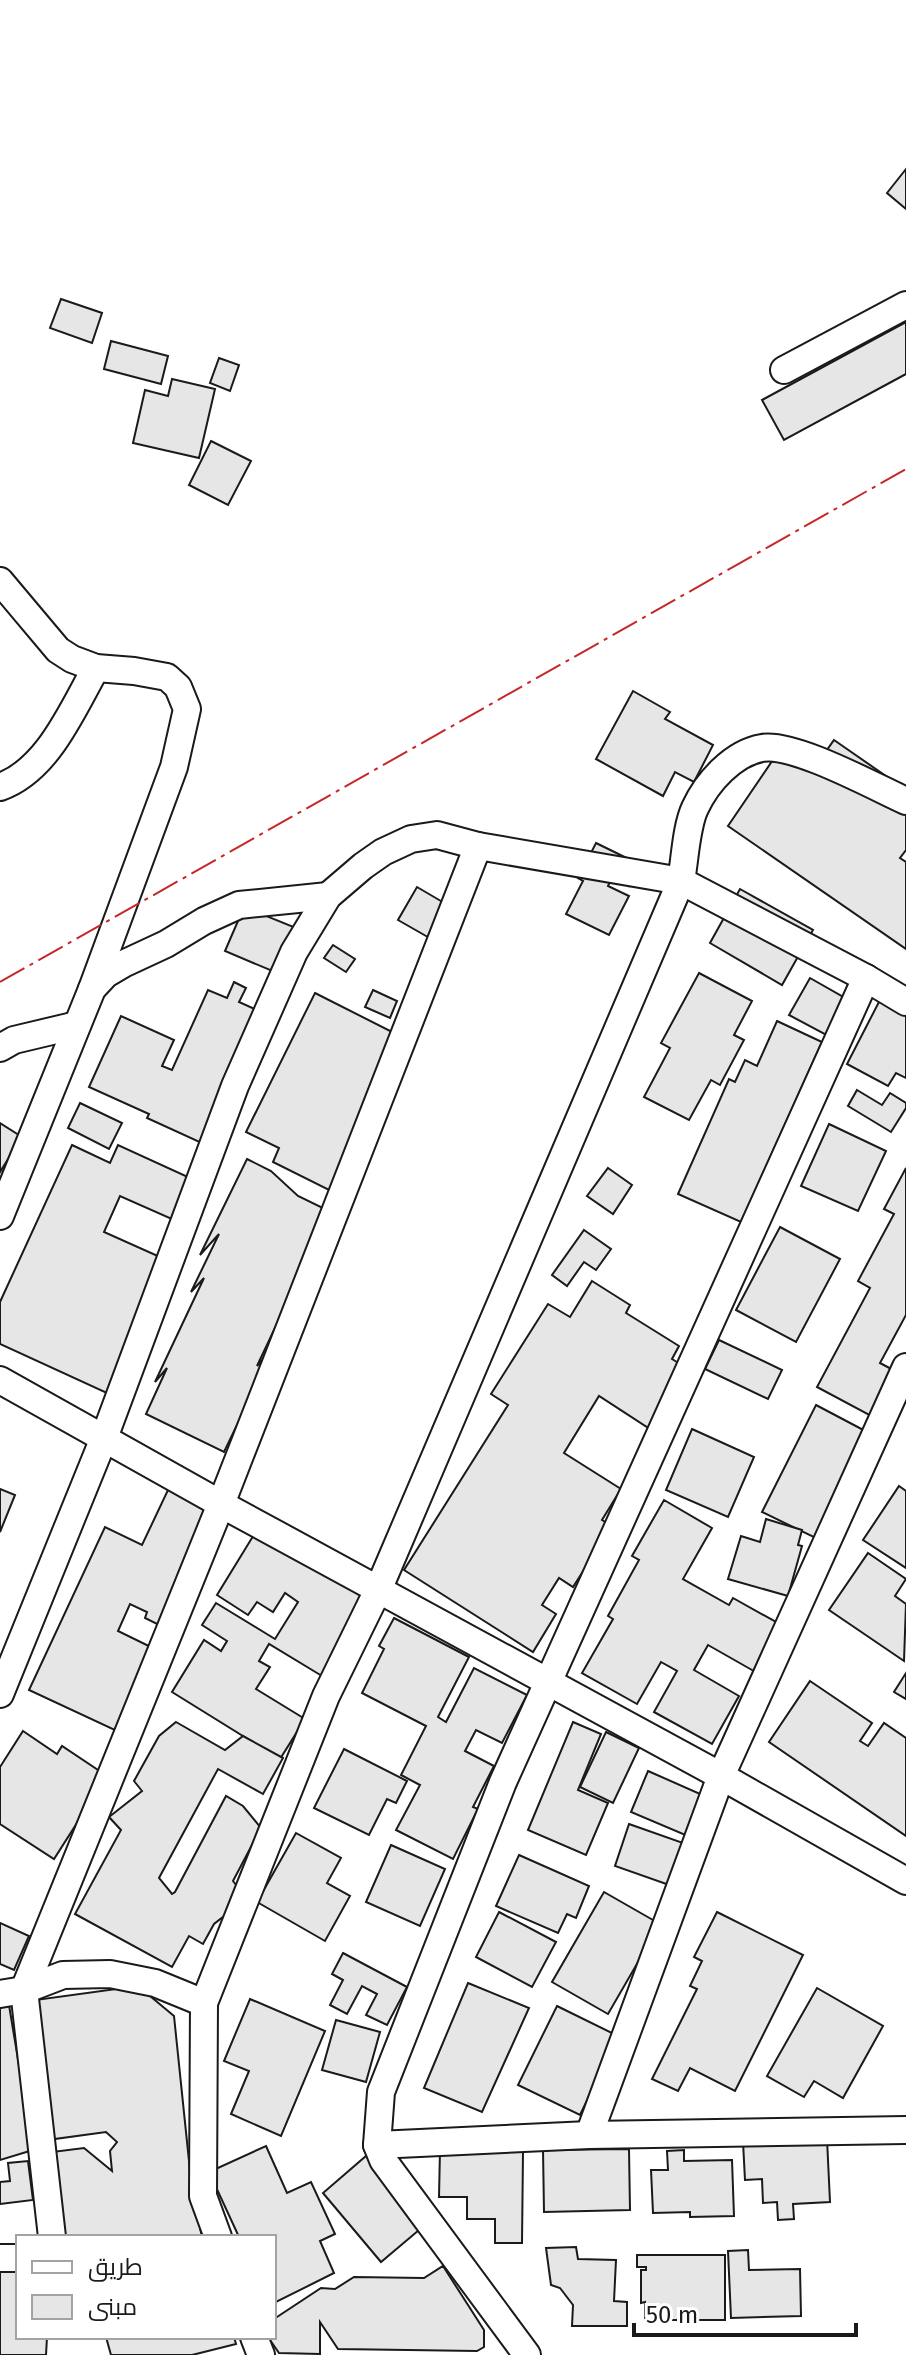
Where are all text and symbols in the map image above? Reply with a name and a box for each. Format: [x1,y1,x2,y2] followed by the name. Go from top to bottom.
[16,2235,276,2339] legend
[88,2253,143,2282] text: طريق
[634,2287,856,2337] scale bar
[88,2293,137,2321] text: مبنى
[646,2301,698,2329] text: 50 m

